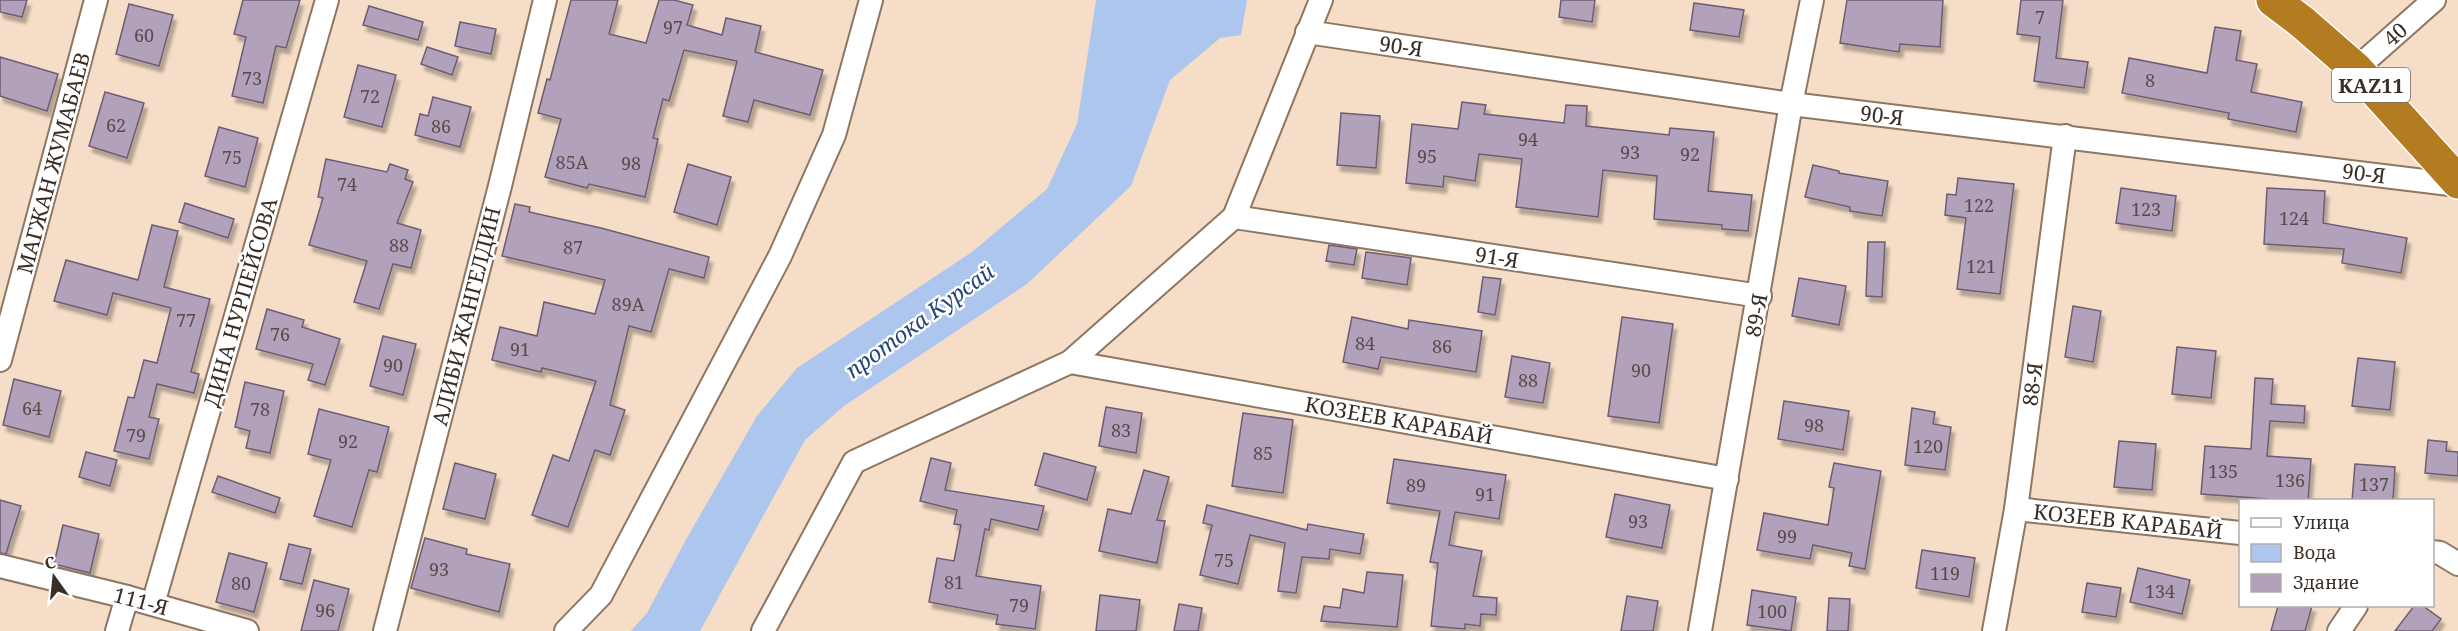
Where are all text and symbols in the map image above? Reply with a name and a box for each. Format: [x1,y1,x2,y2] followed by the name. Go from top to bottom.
[2035,5,2045,29] house number: 7
[663,15,683,39] house number: 97
[2377,16,2413,52] street label: 40
[134,23,154,47] house number: 60
[1377,29,1425,63] street label: 90-Я
[10,49,96,277] street label: МАГЖАН ЖУМАБАЕВ
[242,66,262,90] house number: 73
[2145,68,2155,92] house number: 8
[2332,68,2410,102] road number: KAZ11
[360,84,380,108] house number: 72
[1859,98,1905,132] street label: 90-Я
[106,113,126,137] house number: 62
[431,114,451,138] house number: 86
[1518,127,1538,151] house number: 94
[1620,140,1640,164] house number: 93
[1680,142,1700,166] house number: 92
[1417,144,1437,168] house number: 95
[222,145,242,169] house number: 75
[556,150,589,174] house number: 85А
[621,151,641,175] house number: 98
[2341,156,2387,190] street label: 90-Я
[337,172,357,196] house number: 74
[1964,193,1994,217] house number: 122
[197,194,283,410] street label: ДИНА НУРПЕЙСОВА
[2131,197,2161,221] house number: 123
[425,204,507,428] street label: АЛИБИ ЖАНГЕЛДИН
[2279,206,2309,230] house number: 124
[389,233,409,257] house number: 88
[563,235,583,259] house number: 87
[1473,240,1521,274] street label: 91-Я
[1966,254,1996,278] house number: 121
[839,256,999,384] water label: протока Курсай
[1738,291,1774,339] street label: 89-Я
[612,292,645,316] house number: 89А
[176,308,196,332] house number: 77
[270,322,290,346] house number: 76
[1355,331,1375,355] house number: 84
[1432,334,1452,358] house number: 86
[510,337,530,361] house number: 91
[383,353,403,377] house number: 90
[1631,358,1651,382] house number: 90
[2015,361,2049,407] street label: 88-Я
[1518,368,1538,392] house number: 88
[1303,390,1495,450] street label: КОЗЕЕВ КАРАБАЙ
[22,396,42,420] house number: 64
[250,397,270,421] house number: 78
[1804,413,1824,437] house number: 98
[1111,418,1131,442] house number: 83
[126,423,146,447] house number: 79
[338,429,358,453] house number: 92
[1913,434,1943,458] house number: 120
[1253,441,1273,465] house number: 85
[2208,459,2238,483] house number: 135
[2275,468,2305,492] house number: 136
[2359,472,2389,496] house number: 137
[1406,473,1426,497] house number: 89
[1475,482,1495,506] house number: 91
[2032,497,2224,545] street label: КОЗЕЕВ КАРАБАЙ
[2239,499,2434,607] legend
[1628,509,1648,533] house number: 93
[2293,510,2350,534] text: Улица
[1777,524,1797,548] house number: 99
[2293,540,2337,564] text: Вода
[24,547,84,607] north arrow
[1214,548,1234,572] house number: 75
[42,551,58,574] text: С
[429,557,449,581] house number: 93
[1930,561,1960,585] house number: 119
[944,570,964,594] house number: 81
[2293,570,2359,594] text: Здание
[231,571,251,595] house number: 80
[2145,579,2175,603] house number: 134
[111,580,171,622] street label: 111-Я
[1009,593,1029,617] house number: 79
[315,598,335,622] house number: 96
[1757,599,1787,623] house number: 100

